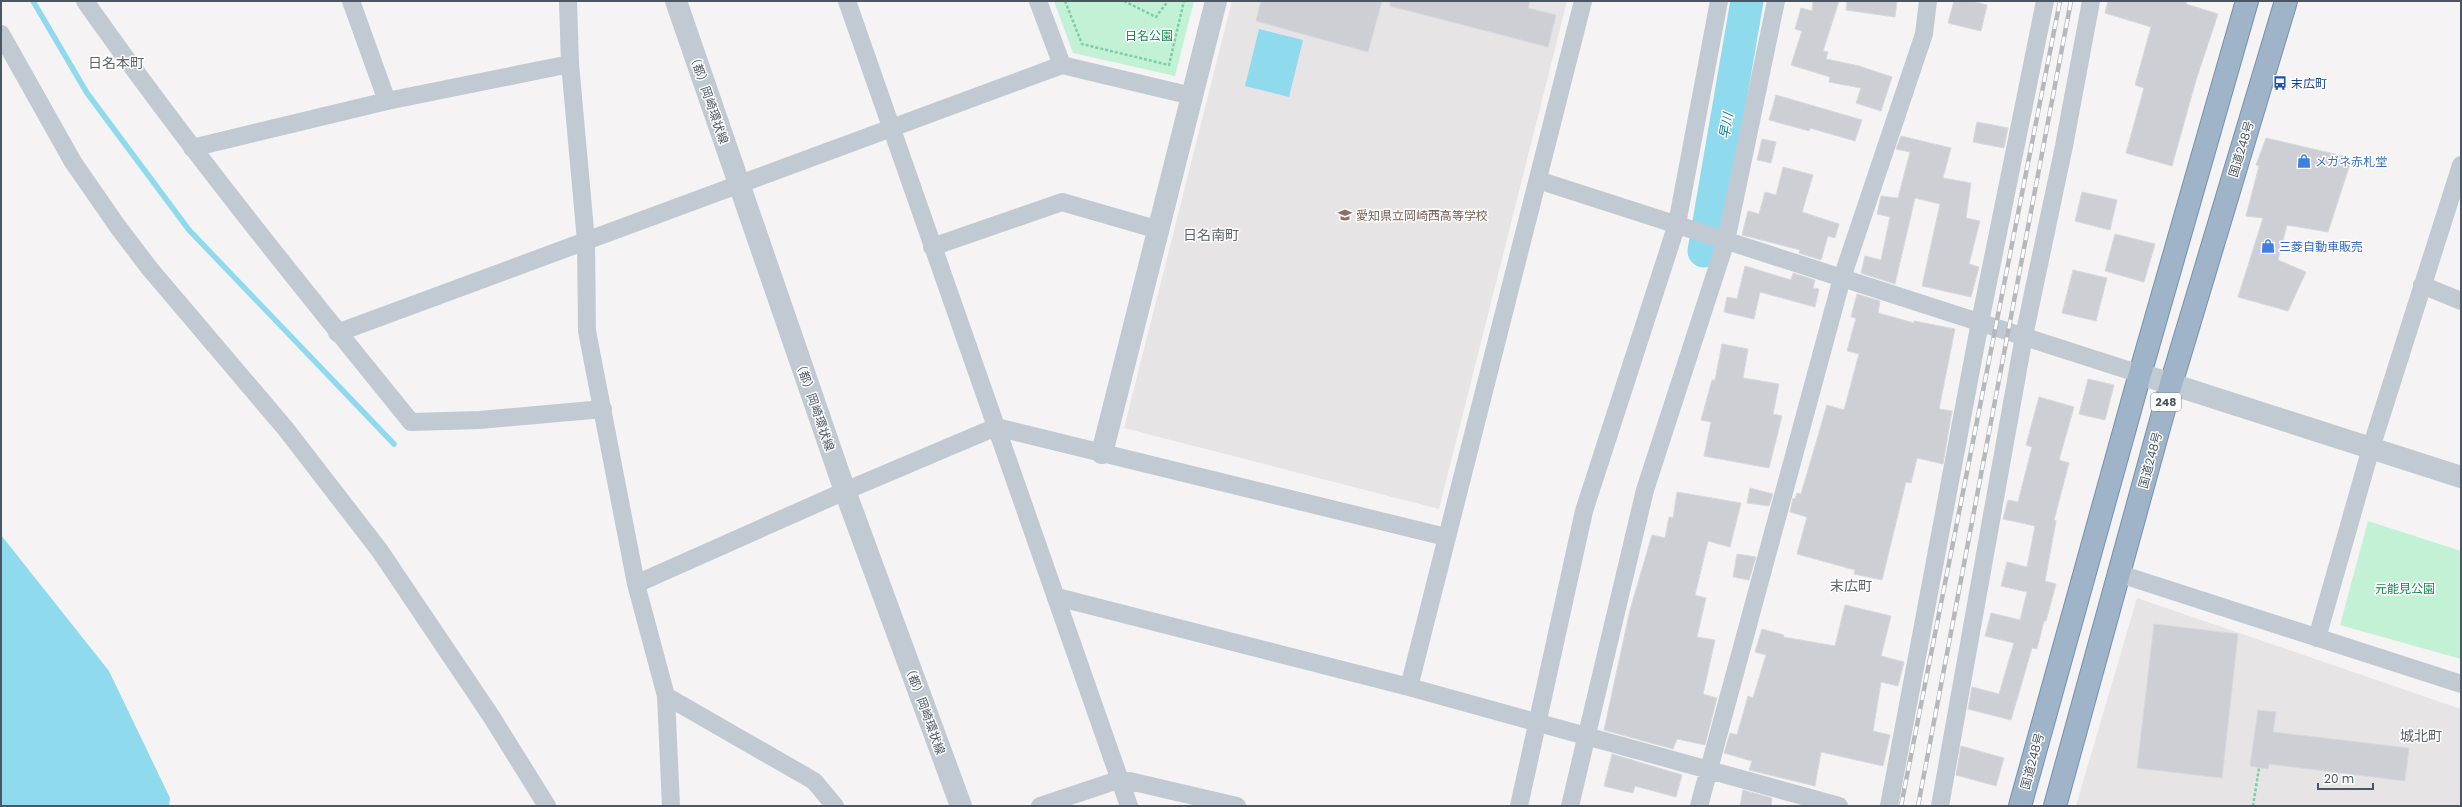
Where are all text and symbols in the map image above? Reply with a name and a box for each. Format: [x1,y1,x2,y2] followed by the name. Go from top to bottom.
[1125,27,1173,44] park label: 日名公園
[685,50,733,146] street label: （都）岡崎環状線
[88,53,144,73] district label: 日名本町
[2272,75,2288,91] bus stop icon: 末広町
[2291,75,2327,92] place label: 末広町
[1714,110,1738,140] water label: 早川
[2224,119,2258,179] street label: 国道248号
[2296,153,2312,169] shop icon: メガネ赤札堂
[2315,153,2387,170] place label: メガネ赤札堂
[1337,207,1353,223] school or university icon: 愛知県立岡崎西高等学校
[1356,207,1488,224] place label: 愛知県立岡崎西高等学校
[1183,225,1239,245] district label: 日名南町
[2260,238,2276,254] shop icon: 三菱自動車販売
[2279,238,2363,255] place label: 三菱自動車販売
[791,357,839,453] street label: （都）岡崎環状線
[2151,393,2181,411] road number: 248
[2134,430,2166,490] street label: 国道248号
[1830,576,1872,596] district label: 末広町
[2375,580,2435,597] park label: 元能見公園
[901,661,949,757] street label: （都）岡崎環状線
[2400,726,2442,746] district label: 城北町
[2016,731,2048,791] street label: 国道248号
[2318,765,2373,791] scale bar
[2324,770,2354,787] text: 20 m

